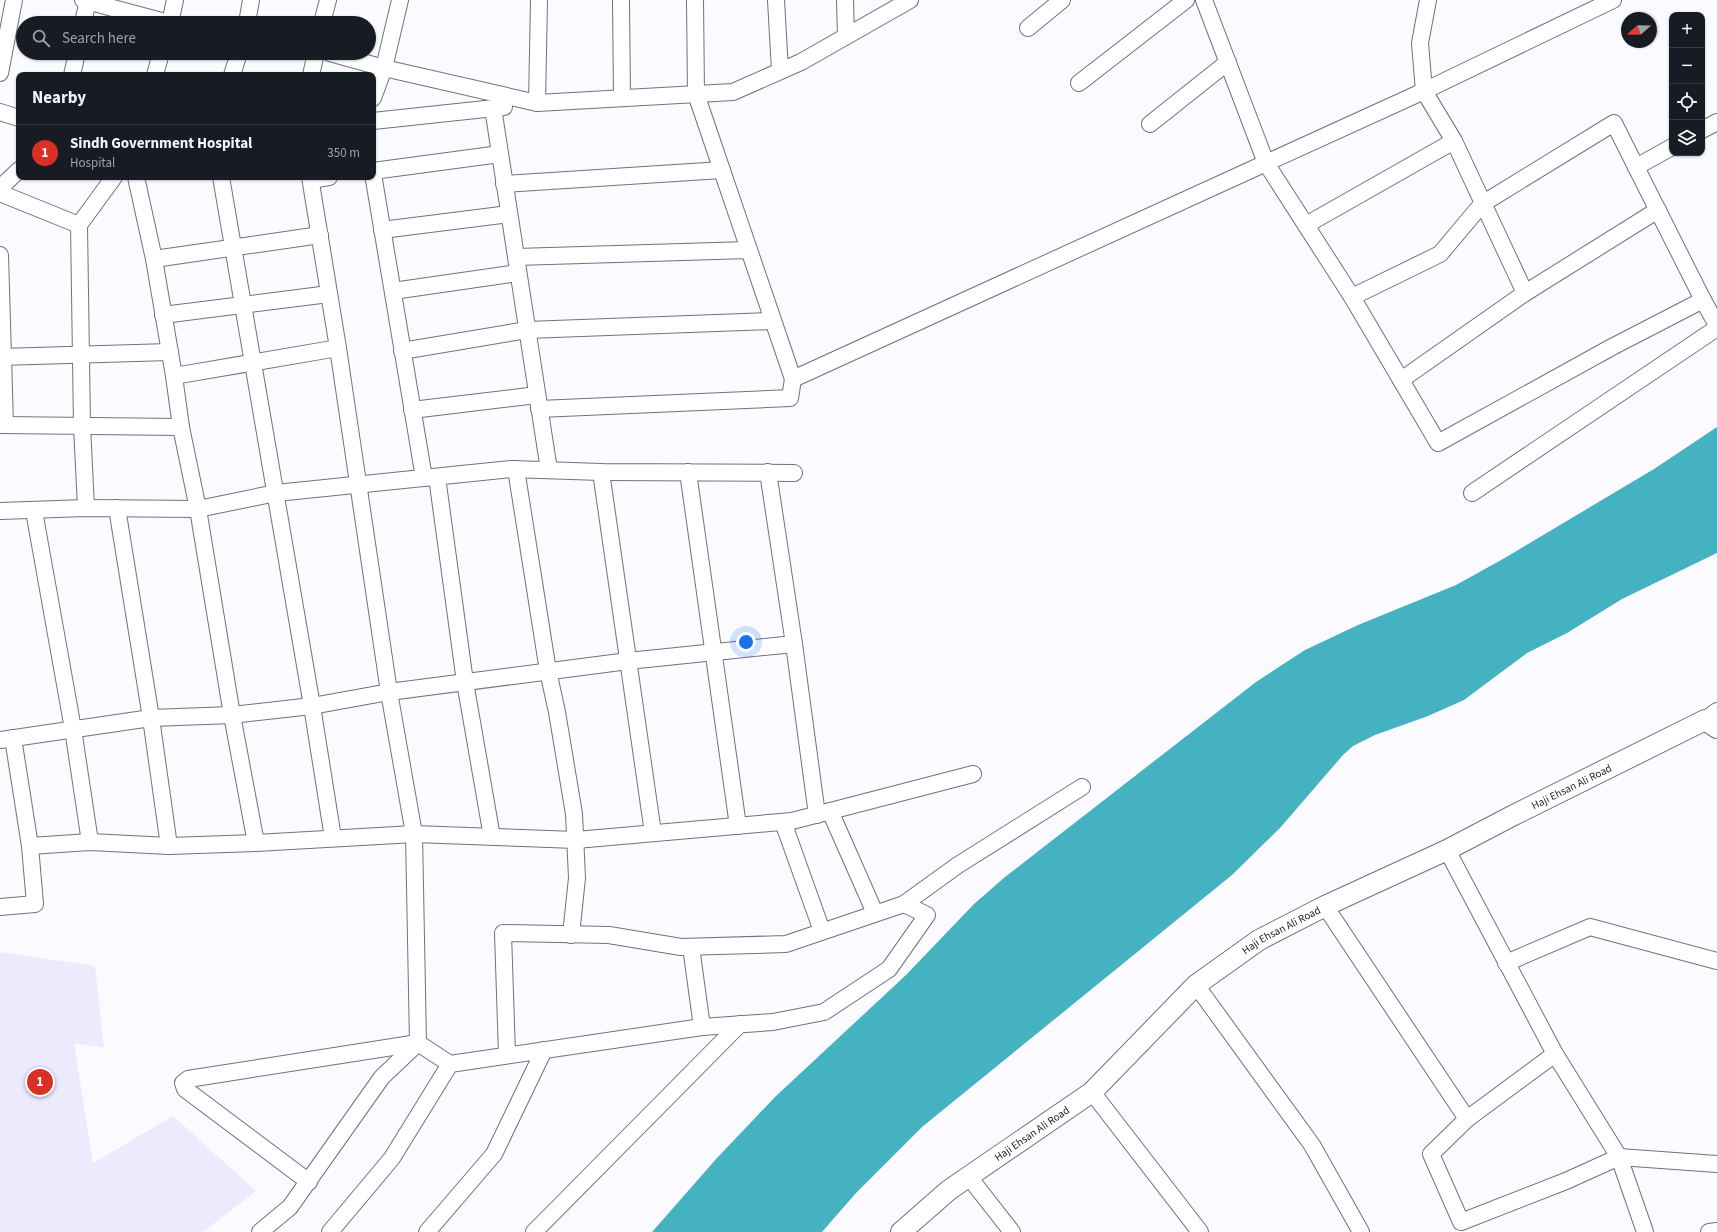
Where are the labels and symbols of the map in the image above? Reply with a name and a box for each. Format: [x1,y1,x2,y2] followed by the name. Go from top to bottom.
[1621,12,1657,48] north arrow
[736,632,756,652] your location
[1529,760,1614,813] street label: Haji Ehsan Ali Road
[1239,902,1323,958] street label: Haji Ehsan Ali Road
[27,1067,53,1097] pin: 1
[991,1102,1072,1164] street label: Haji Ehsan Ali Road

